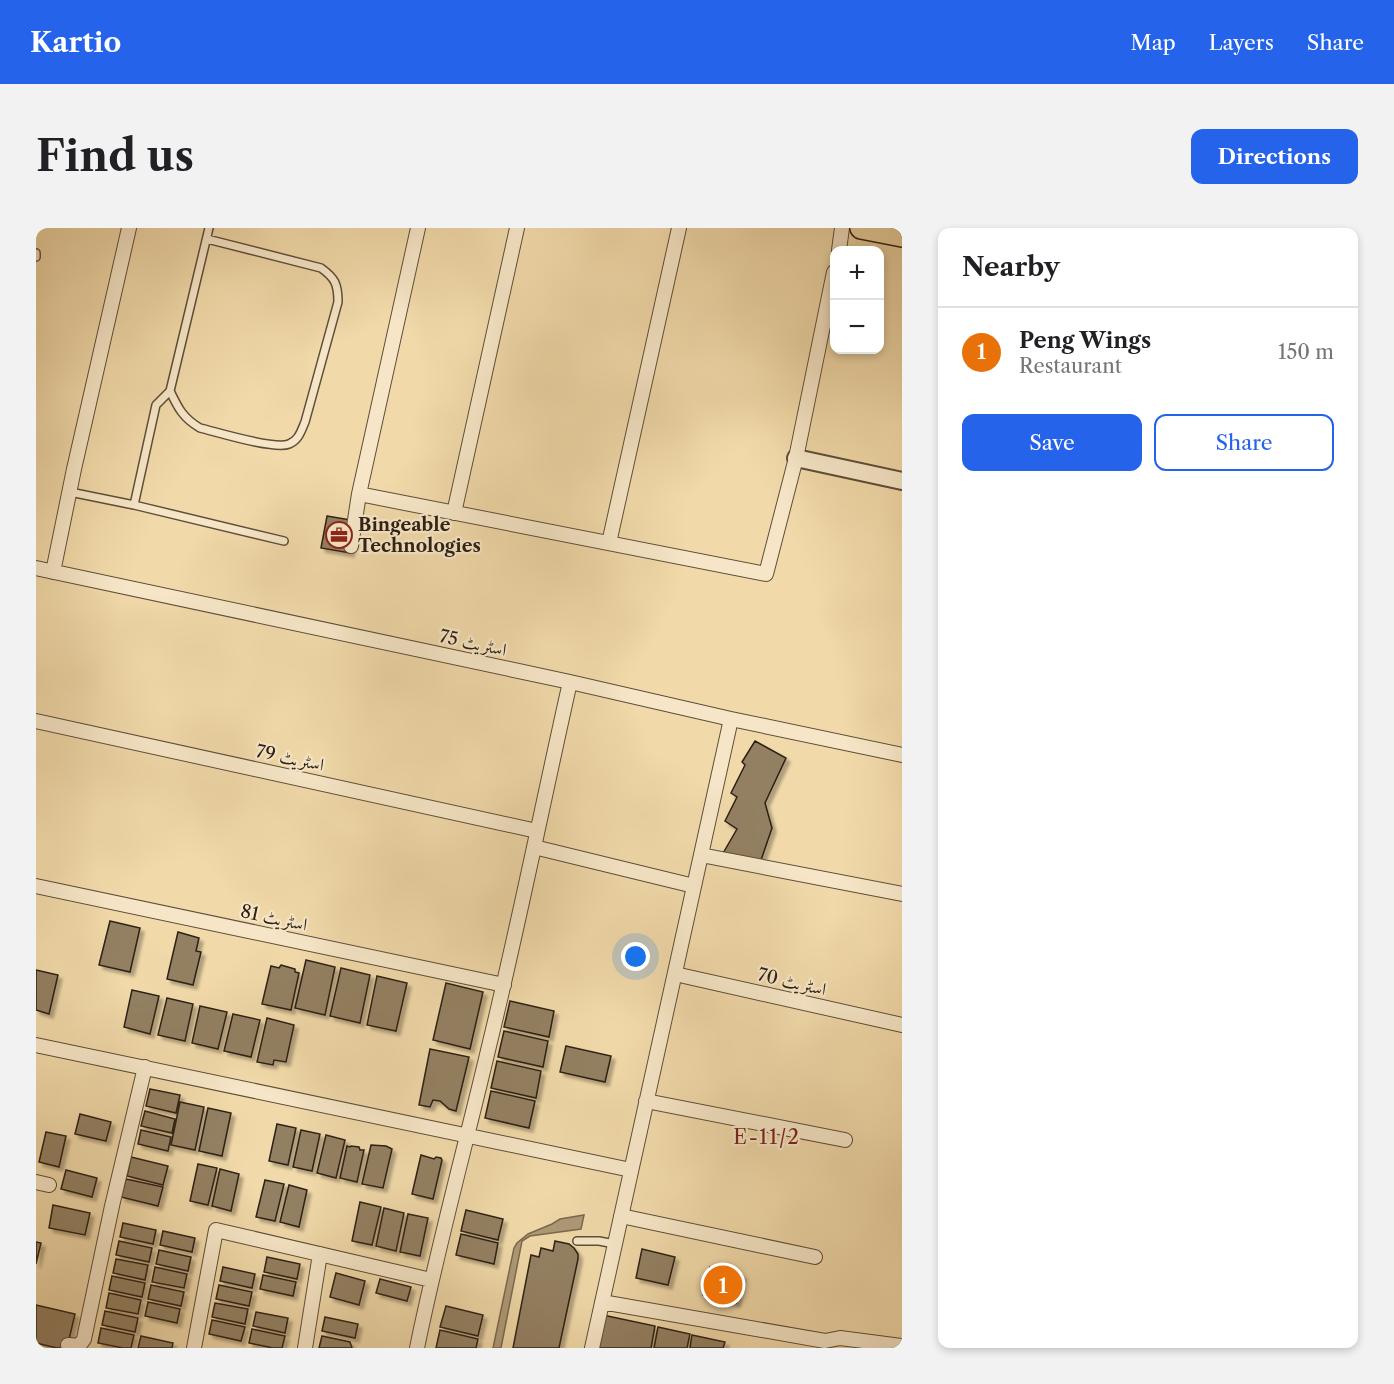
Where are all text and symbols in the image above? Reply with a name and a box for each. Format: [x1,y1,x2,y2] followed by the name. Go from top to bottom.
[30,25,121,59] text: Kartio
[1131,30,1176,55] text: Map
[1209,30,1274,55] text: Layers
[1307,30,1364,55] text: Share
[1191,129,1358,184] button: Directions
[36,130,194,182] text: Find us
[830,246,884,354] map controls
[830,246,884,300] button: +
[962,251,1060,283] text: Nearby
[830,300,884,354] button: −
[1019,327,1151,354] text: Peng Wings
[977,340,986,364] text: 1
[1278,340,1334,364] text: 150 m
[1019,354,1122,378] text: Restaurant
[962,414,1142,471] button: Save
[1154,414,1334,471] button: Share
[358,514,481,557] place label: Bingeable Technologies
[324,520,354,550] office icon: Bingeable Technologies
[437,625,509,662] street label: اسٹریٹ 75
[254,740,326,777] street label: اسٹریٹ 79
[238,900,310,937] street label: اسٹریٹ 81
[621,942,650,971] your location
[755,963,829,1002] street label: اسٹریٹ 70
[733,1125,801,1149] district label: E-11/2
[704,1262,742,1308] pin: 1

